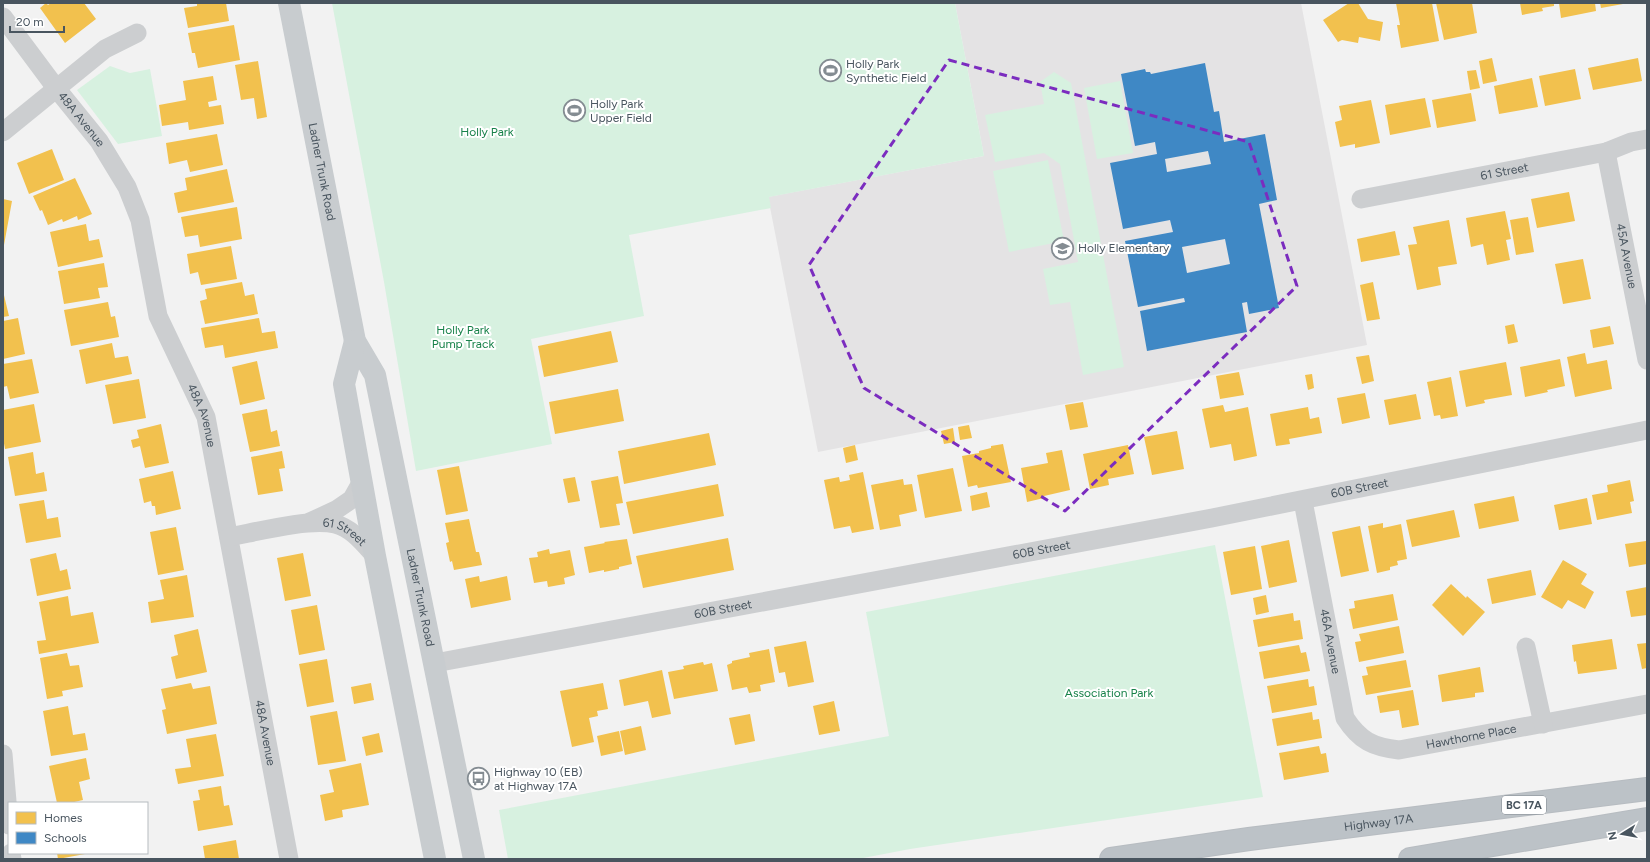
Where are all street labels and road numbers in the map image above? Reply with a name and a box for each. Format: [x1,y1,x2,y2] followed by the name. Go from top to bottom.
[55,89,108,150] street label: 48A Avenue
[306,122,338,222] street label: Ladner Trunk Road
[1479,160,1530,183] street label: 61 Street
[1613,222,1640,290] street label: 45A Avenue
[184,382,219,449] street label: 48A Avenue
[1330,475,1390,501] street label: 60B Street
[322,516,370,549] street label: 61 Street
[1012,537,1072,562] street label: 60B Street
[404,547,437,648] street label: Ladner Trunk Road
[693,597,753,621] street label: 60B Street
[1317,608,1343,676] street label: 46A Avenue
[252,699,278,767] street label: 48A Avenue
[1425,721,1518,752] street label: Hawthorne Place
[1502,796,1546,814] road number: BC 17A
[1343,811,1414,834] street label: Highway 17A

